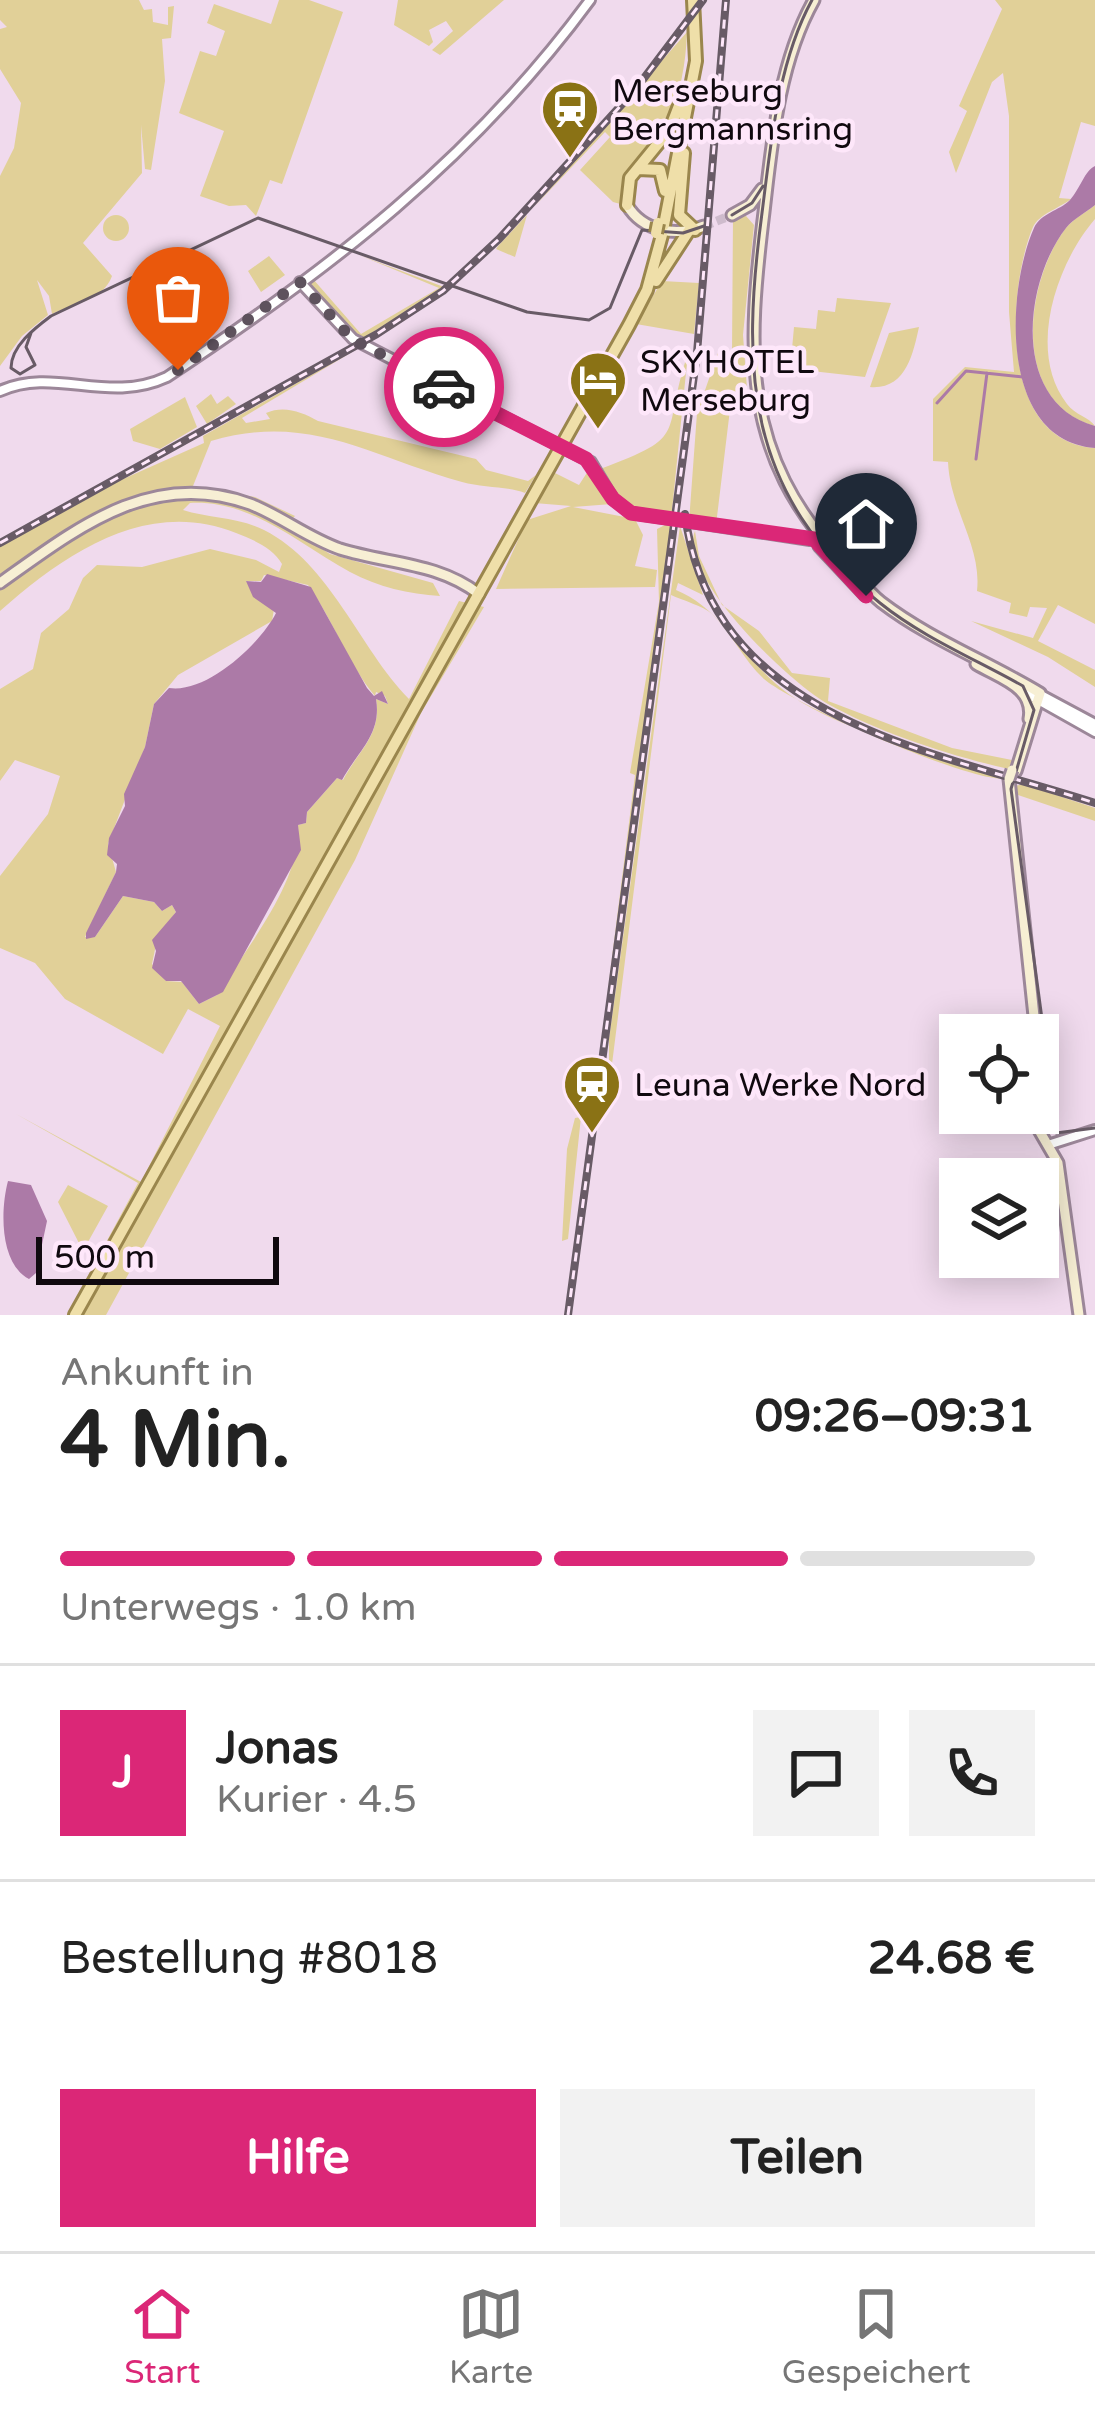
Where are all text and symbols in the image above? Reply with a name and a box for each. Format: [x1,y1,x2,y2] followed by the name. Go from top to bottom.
[612,72,853,149] place label: Merseburg Bergmannsring
[539,78,601,160] station icon: Merseburg Bergmannsring
[127,247,229,370] pin
[145,265,211,331] icon: bag
[384,327,504,447] courier
[640,343,814,420] place label: SKYHOTEL Merseburg
[567,349,629,431] hotel icon: SKYHOTEL Merseburg
[411,354,477,420] icon: car
[815,473,917,596] pin
[833,491,899,557] icon: home
[939,1014,1059,1278] map controls
[939,1014,1059,1134] button: locate
[561,1053,623,1135] station icon: Leuna Werke Nord
[634,1066,926,1105] place label: Leuna Werke Nord
[939,1158,1059,1278] button: layers
[36,1231,279,1284] scale bar
[54,1238,155,1277] text: 500 m
[60,1349,254,1396] text: Ankunft in
[755,1390,1035,1444] text: 09:26–09:31
[60,1394,291,1488] text: 4 Min.
[60,1584,417,1631] text: Unterwegs · 1.0 km
[753,1710,879,1836] button: chat
[909,1710,1035,1836] button: phone
[216,1722,339,1776] text: Jonas
[113,1746,133,1800] text: J
[216,1776,417,1823] text: Kurier · 4.5
[60,1932,438,1986] text: Bestellung #8018
[868,1932,1035,1986] text: 24.68 €
[60,2089,536,2227] button: Hilfe
[560,2089,1035,2227] button: Teilen
[124,2281,200,2392] tab: Start
[449,2281,533,2392] tab: Karte
[782,2281,971,2392] tab: Gespeichert

